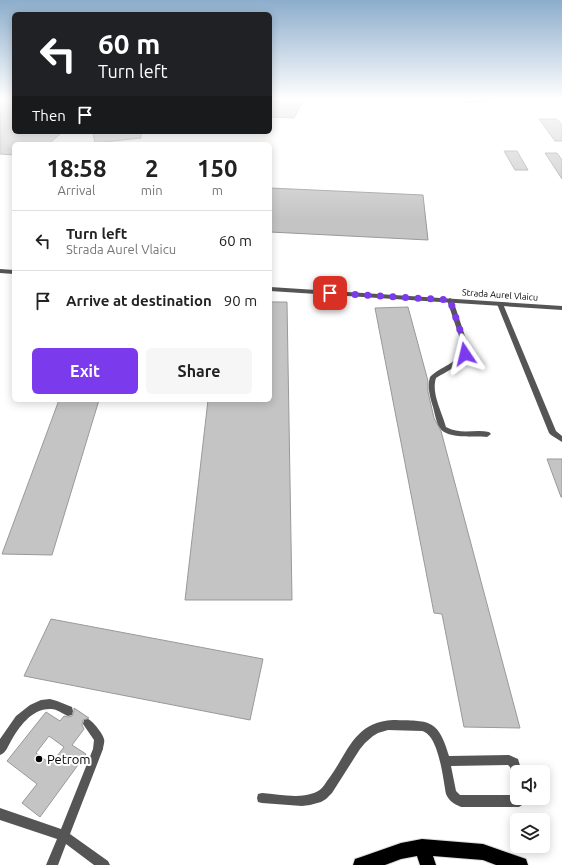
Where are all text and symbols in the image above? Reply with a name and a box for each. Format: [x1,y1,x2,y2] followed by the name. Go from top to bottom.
[32,28,84,80] icon: left
[98,28,160,59] text: 60 m
[98,61,168,81] text: Turn left
[74,104,96,126] icon: arrive
[32,107,66,124] text: Then
[46,155,106,182] text: 18:58
[145,155,158,182] text: 2
[197,155,238,182] text: 150
[57,183,95,197] text: Arrival
[141,183,163,197] text: min
[212,183,223,197] text: m
[66,225,127,242] text: Turn left
[32,230,54,252] icon: left
[219,232,252,249] text: 60 m
[66,242,176,256] text: Strada Aurel Vlaicu
[313,276,347,310] pin
[319,282,341,304] icon: arrive
[462,287,538,303] street label: Strada Aurel Vlaicu
[32,290,54,312] icon: arrive
[66,292,212,309] text: Arrive at destination
[224,292,257,309] text: 90 m
[444,333,486,375] position arrow
[32,348,138,394] button: Exit
[146,348,252,394] button: Share
[47,752,91,766] place label: Petrom
[34,754,44,764] marker: Petrom
[510,765,550,853] map controls
[510,765,550,805] button: sound
[510,813,550,853] button: layers

